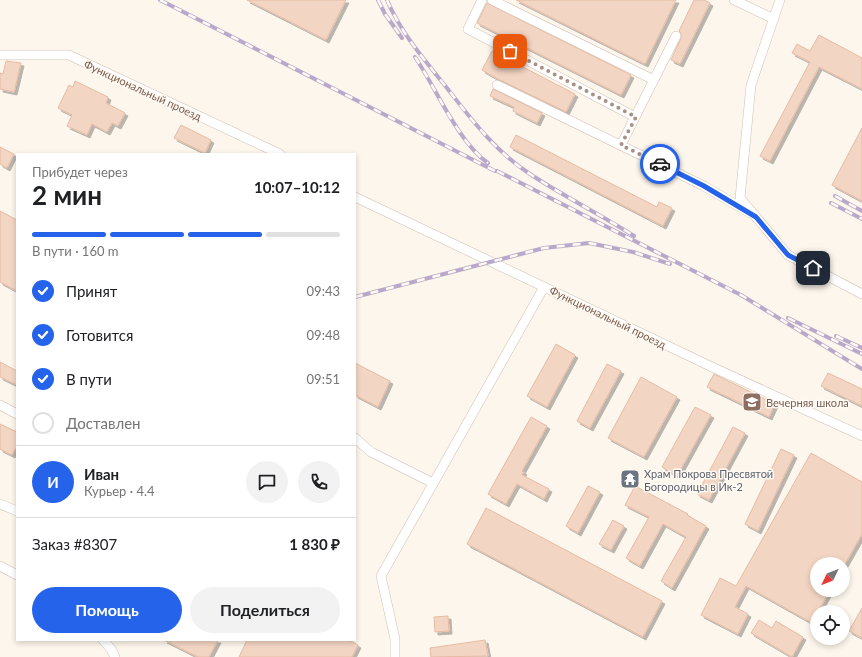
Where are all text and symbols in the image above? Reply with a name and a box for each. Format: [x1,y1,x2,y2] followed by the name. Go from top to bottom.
[493,34,527,68] pin
[499,40,521,62] icon: bag
[82,57,204,123] street label: Функциональный проезд
[640,144,680,184] courier
[649,153,671,175] icon: car
[32,164,128,180] text: Прибудет через
[254,178,340,196] text: 10:07–10:12
[32,179,102,211] text: 2 мин
[32,243,118,259] text: В пути · 160 m
[796,251,830,285] pin
[802,257,824,279] icon: home
[32,280,54,302] icon: check
[66,282,117,300] text: Принят
[307,283,340,299] text: 09:43
[548,283,669,351] street label: Функциональный проезд
[32,324,54,346] icon: check
[66,326,133,344] text: Готовится
[307,327,340,343] text: 09:48
[32,368,54,390] icon: check
[66,370,112,388] text: В пути
[307,371,340,387] text: 09:51
[741,391,763,413] school or university icon: Вечерняя школа
[766,396,849,409] place label: Вечерняя школа
[66,414,141,432] text: Доставлен
[246,461,288,503] button: chat
[298,461,340,503] button: phone
[84,465,119,483] text: Иван
[644,467,773,493] place label: Храм Покрова Пресвятой Богородицы в Ик-2
[619,468,641,490] temple icon: Храм Покрова Пресвятой Богородицы в Ик-2
[47,473,59,491] text: И
[84,483,155,499] text: Курьер · 4.4
[32,535,117,553] text: Заказ #8307
[289,535,340,553] text: 1 830 ₽
[810,557,850,597] north arrow
[810,557,850,645] map controls
[32,587,182,633] button: Помощь
[190,587,340,633] button: Поделиться
[810,605,850,645] button: locate

